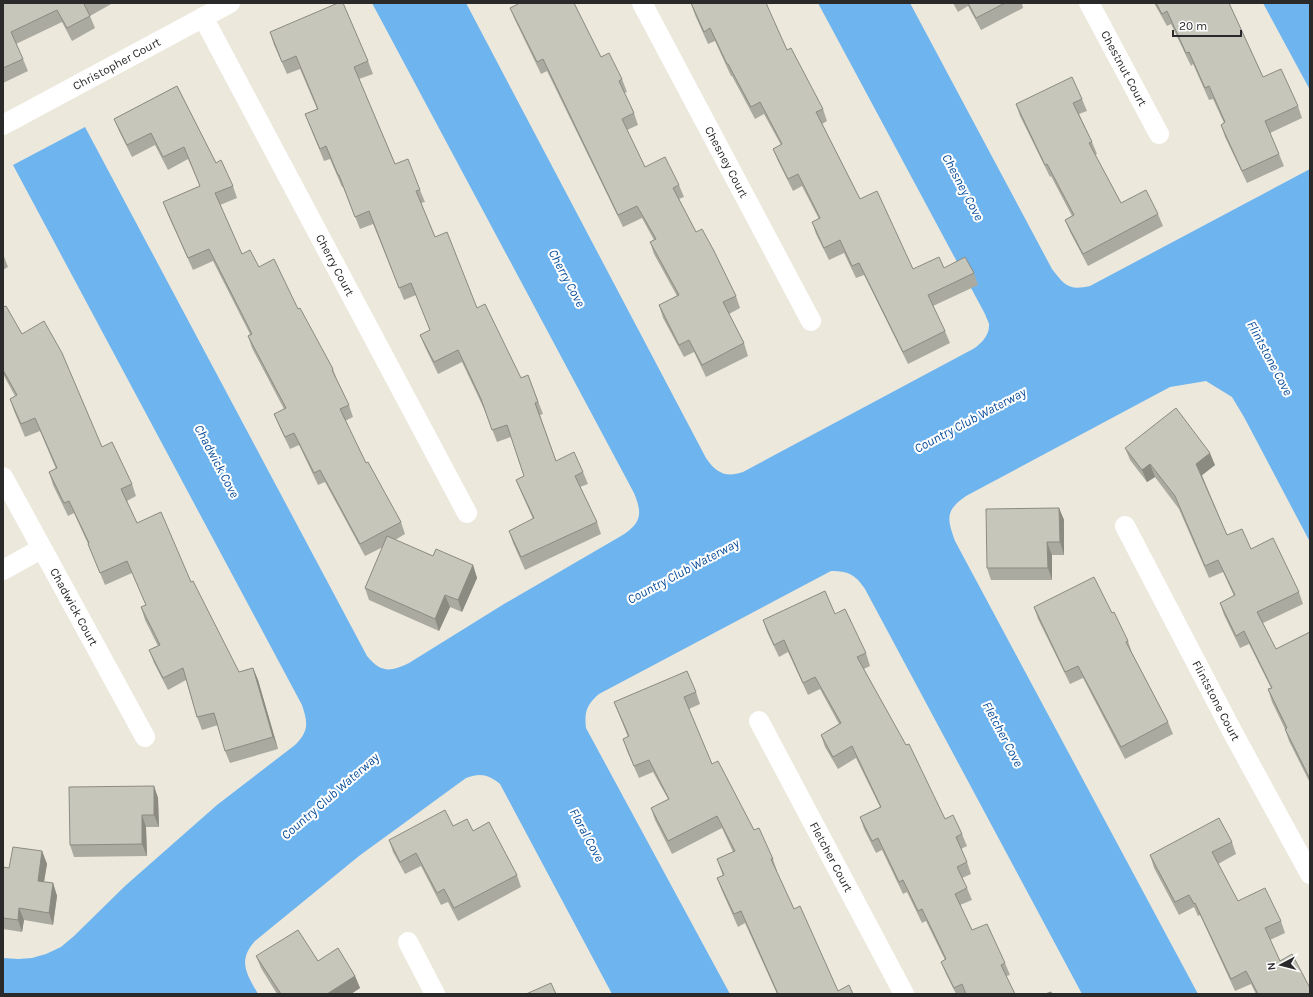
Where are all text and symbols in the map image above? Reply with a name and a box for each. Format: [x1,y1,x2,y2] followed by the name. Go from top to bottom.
[1173,12,1241,38] scale bar
[1179,19,1207,33] text: 20 m
[1098,28,1150,109] street label: Chestnut Court
[70,34,163,93] street label: Christopher Court
[702,124,751,201] street label: Chesney Court
[939,151,987,223] water label: Chesney Cove
[313,232,357,299] street label: Cherry Court
[546,247,588,309] water label: Cherry Cove
[1244,318,1296,398] water label: Flintstone Cove
[912,384,1029,456] water label: Country Club Waterway
[191,422,243,500] water label: Chadwick Cove
[625,535,742,607] water label: Country Club Waterway
[47,566,101,649] street label: Chadwick Court
[1189,658,1243,744] street label: Flintstone Court
[980,699,1026,769] water label: Fletcher Cove
[278,749,382,842] water label: Country Club Waterway
[567,806,607,864] water label: Floral Cove
[807,820,856,895] street label: Fletcher Court
[1261,945,1301,985] north arrow
[1265,961,1279,971] text: N

